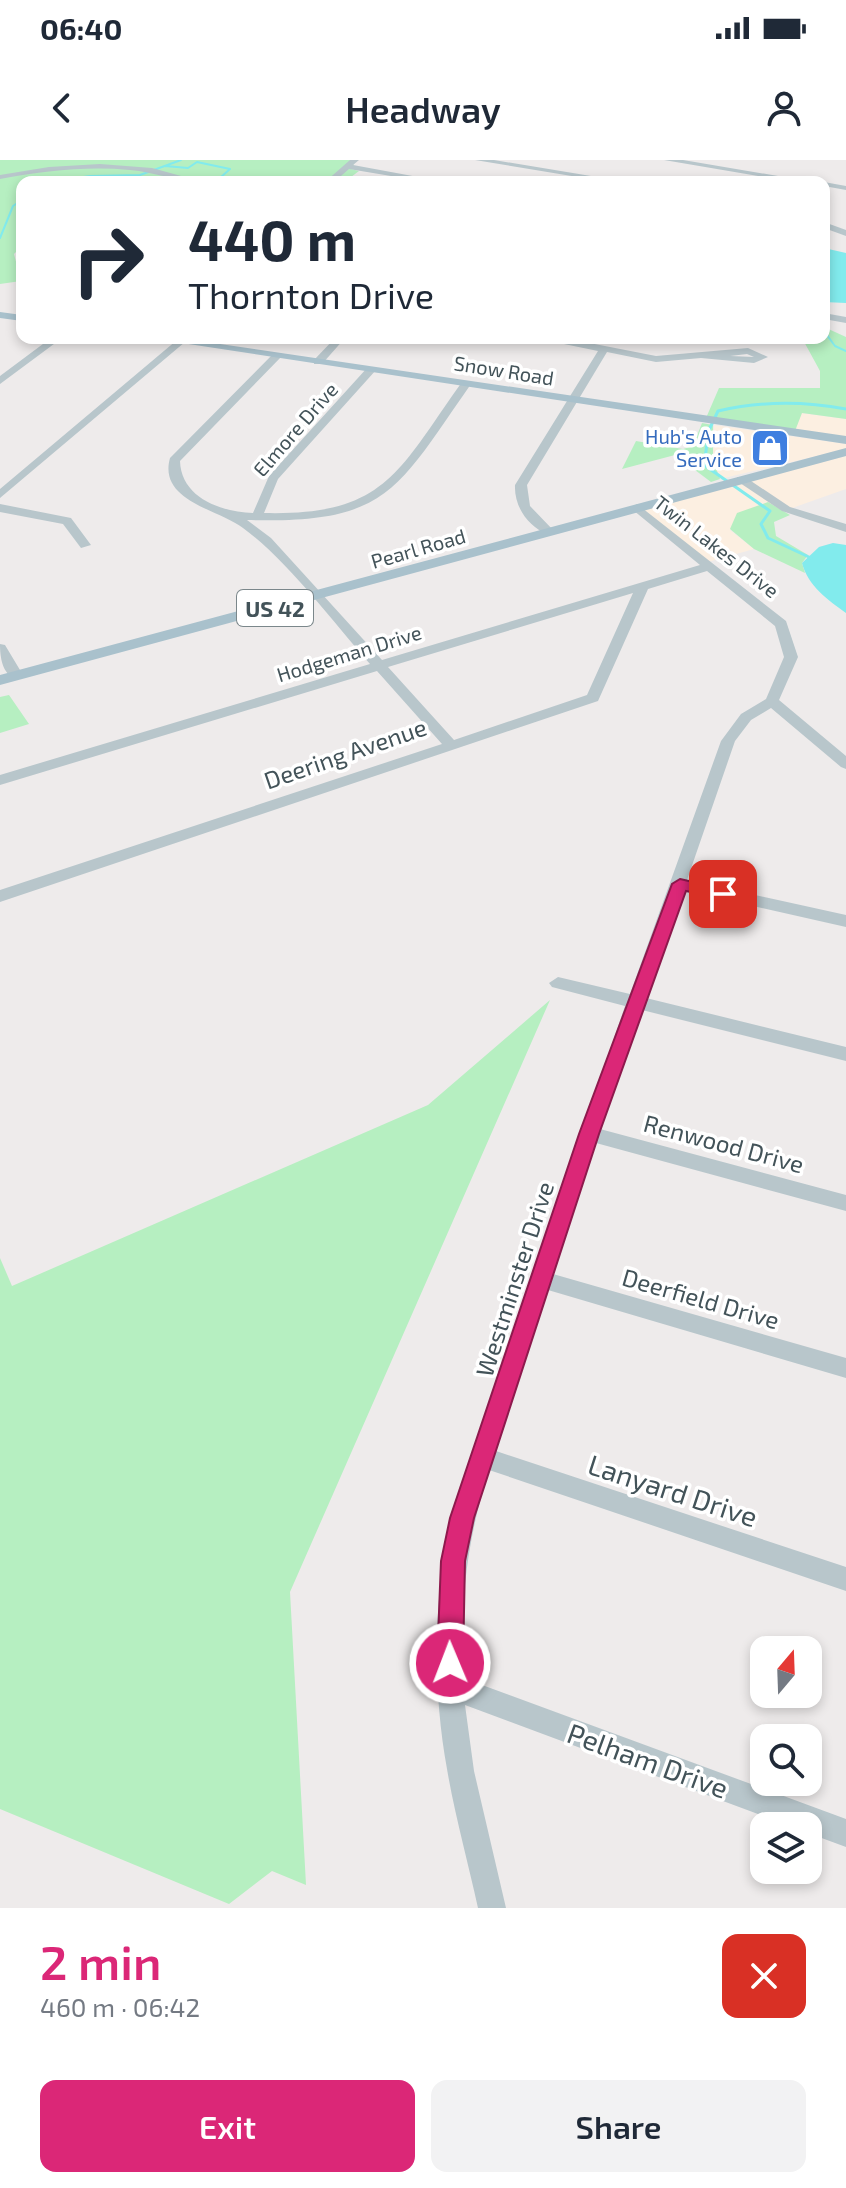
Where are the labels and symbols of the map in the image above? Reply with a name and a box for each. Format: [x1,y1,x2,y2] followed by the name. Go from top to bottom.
[452,350,556,390] street label: Snow Road
[248,377,342,481] street label: Elmore Drive
[645,424,742,471] place label: Hub's Auto Service
[749,427,791,469] shop icon: Hub's Auto Service
[650,490,784,602] street label: Twin Lakes Drive
[368,523,468,573] street label: Pearl Road
[237,590,313,626] road number: US 42
[274,620,424,686] street label: Hodgeman Drive
[260,712,430,794] street label: Deering Avenue
[689,860,757,928] pin
[641,1108,807,1178] street label: Renwood Drive
[469,1178,559,1380] street label: Westminster Drive
[619,1262,783,1334] street label: Deerfield Drive
[584,1447,762,1533] street label: Lanyard Drive
[408,1621,492,1705] position arrow
[750,1636,822,1708] north arrow
[563,1715,733,1805] street label: Pelham Drive

